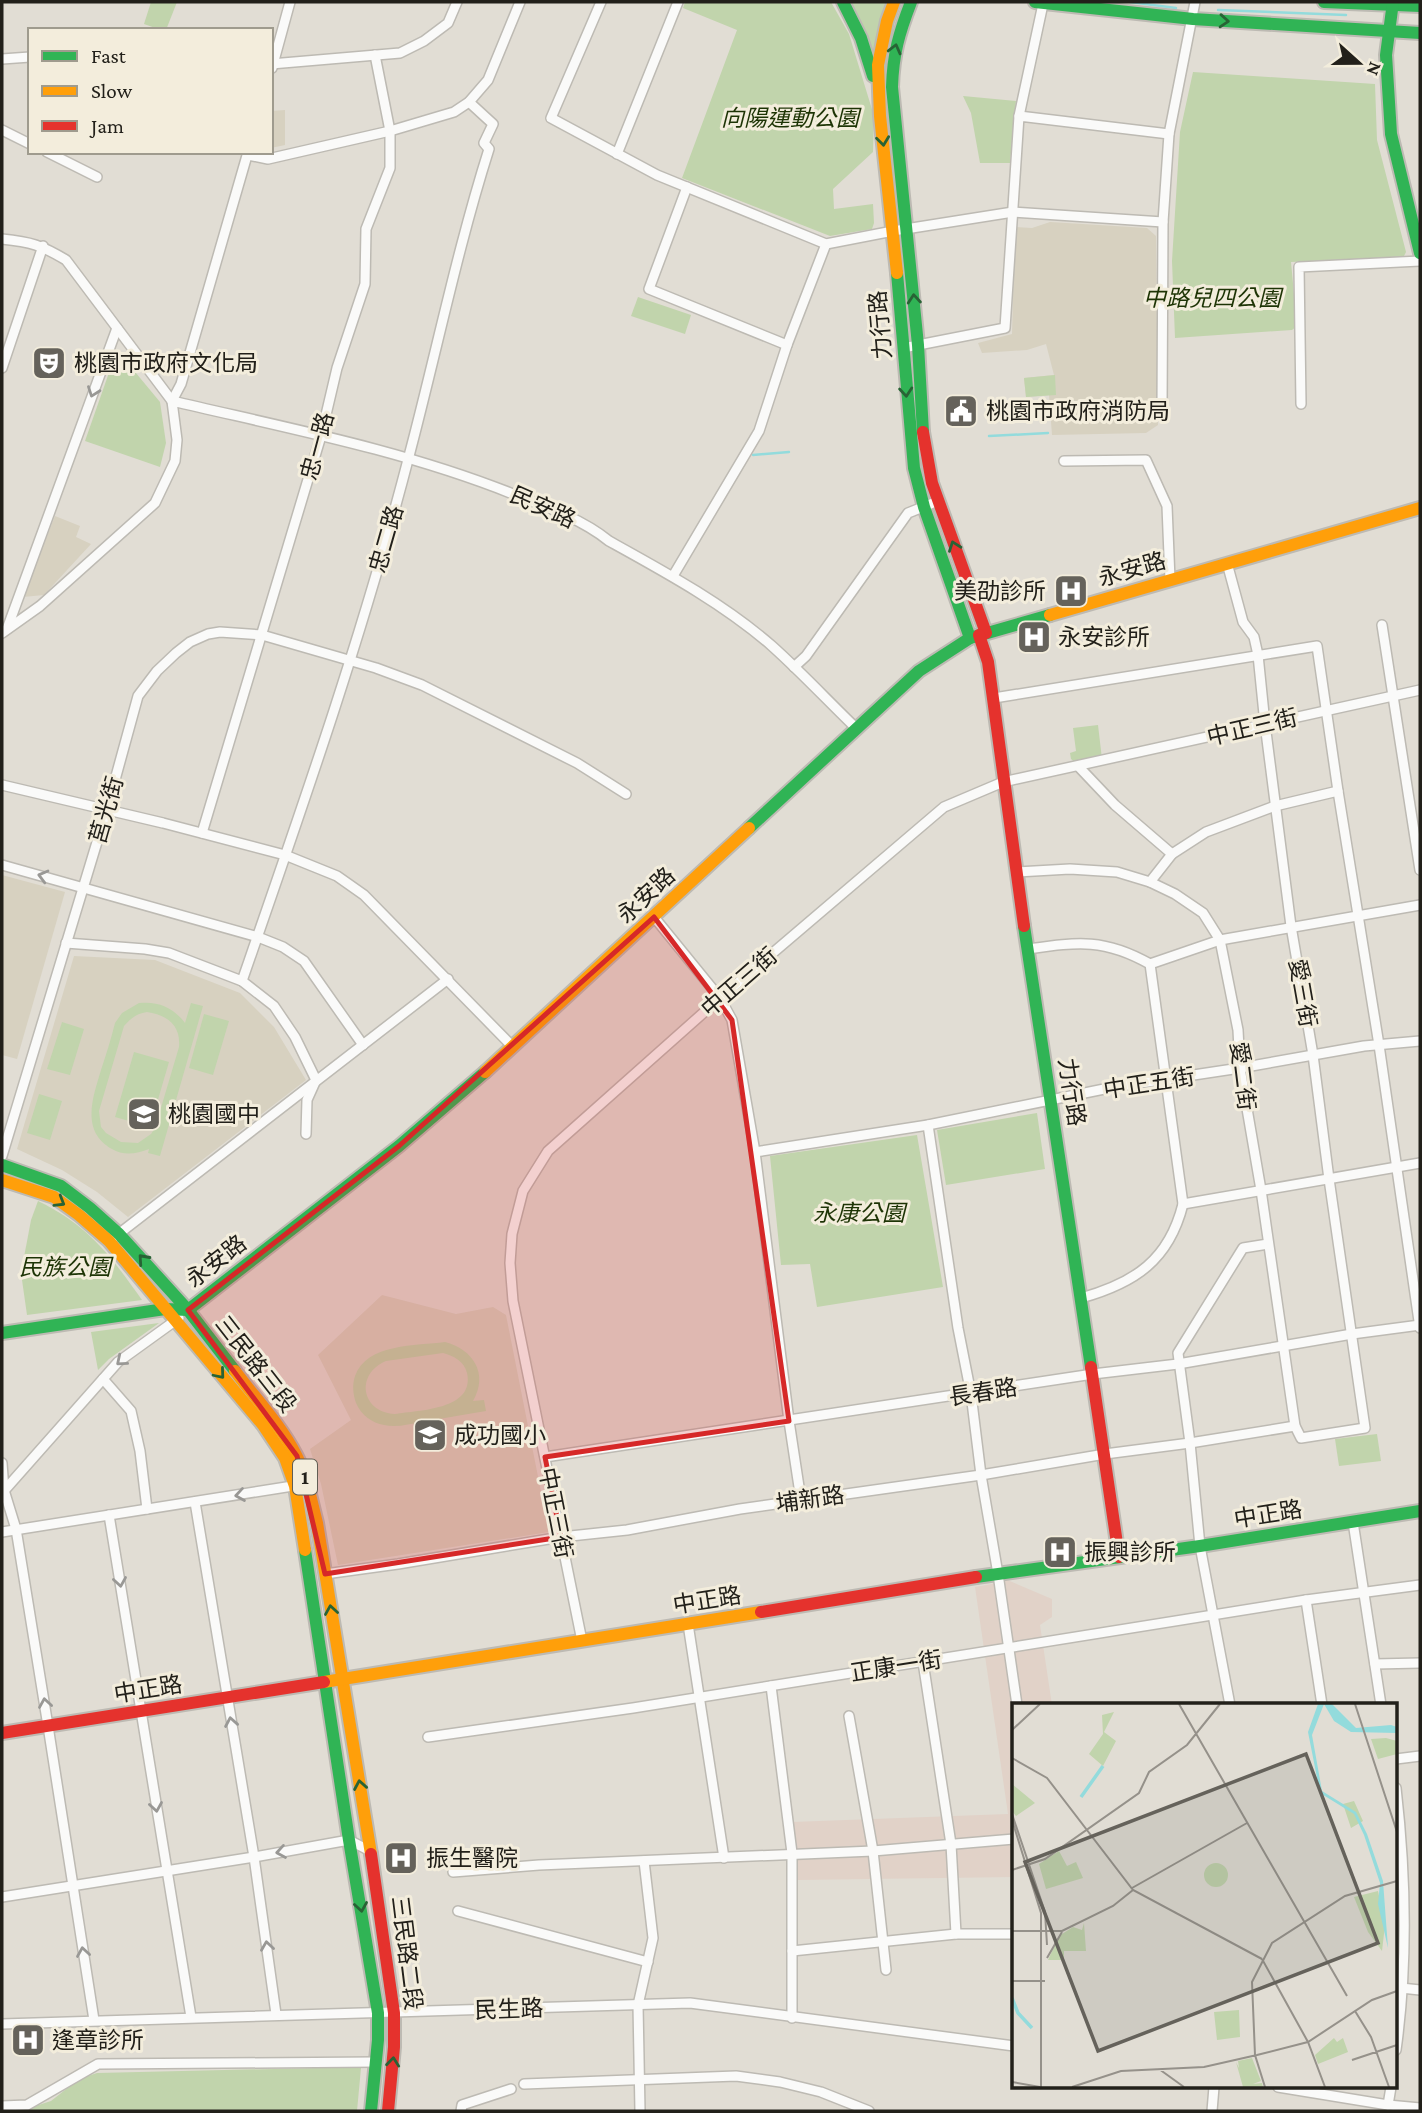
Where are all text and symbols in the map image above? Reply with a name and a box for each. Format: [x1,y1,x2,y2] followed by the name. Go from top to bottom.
[1219,13,1230,28] one-way arrow
[28,28,273,154] legend
[1324,28,1394,98] north arrow
[887,43,901,55] one-way arrow
[91,44,127,68] text: Fast
[1362,59,1387,79] text: N
[91,79,133,103] text: Slow
[721,105,862,131] park label: 向陽運動公園
[89,114,124,138] text: Jam
[875,135,890,147] one-way arrow
[1143,285,1284,311] park label: 中路兒四公園
[864,289,896,361] street label: 力行路
[907,294,922,305] one-way arrow
[30,344,68,382] theatre icon: 桃園市政府文化局
[74,350,258,376] place label: 桃園市政府文化局
[88,385,102,397] one-way arrow
[898,387,913,398] one-way arrow
[942,392,980,430] public building icon: 桃園市政府消防局
[986,398,1170,424] place label: 桃園市政府消防局
[296,409,338,483] street label: 忠一路
[506,481,580,533] street label: 民安路
[364,502,408,576] street label: 忠二路
[949,541,963,553] one-way arrow
[1095,547,1169,591] street label: 永安路
[1052,572,1090,610] hospital icon: 美劭診所
[954,578,1046,604] place label: 美劭診所
[1015,618,1053,656] hospital icon: 永安診所
[1058,624,1150,650] place label: 永安診所
[1204,704,1300,750] street label: 中正三街
[84,773,128,847] street label: 莒光街
[612,862,680,928] street label: 永安路
[37,869,49,884] one-way arrow
[696,942,782,1022] street label: 中正三街
[1284,957,1322,1029] street label: 愛三街
[1226,1040,1260,1112] street label: 愛二街
[1054,1056,1090,1128] street label: 力行路
[1102,1063,1196,1103] street label: 中正五街
[125,1095,163,1133] school or university icon: 桃園國中
[168,1101,260,1127] place label: 桃園國中
[52,1194,65,1207] one-way arrow
[813,1200,908,1226] park label: 永康公園
[181,1230,251,1292] street label: 永安路
[19,1254,114,1280] park label: 民族公園
[138,1254,151,1267] one-way arrow
[210,1311,302,1417] street label: 三民路三段
[116,1353,129,1365] one-way arrow
[212,1365,224,1378] one-way arrow
[947,1374,1019,1410] street label: 長春路
[411,1416,449,1454] school or university icon: 成功國小
[454,1422,546,1448] place label: 成功國小
[293,1460,317,1494] road number: 1
[534,1465,578,1561] street label: 中正三街
[774,1481,846,1517] street label: 埔新路
[234,1487,246,1502] one-way arrow
[1232,1496,1304,1532] street label: 中正路
[1041,1533,1079,1571] hospital icon: 振興診所
[1084,1539,1176,1565] place label: 振興診所
[112,1576,127,1588] one-way arrow
[671,1582,743,1618] street label: 中正路
[324,1604,339,1616] one-way arrow
[849,1646,943,1686] street label: 正康一街
[112,1671,184,1707] street label: 中正路
[38,1697,53,1709] one-way arrow
[1012,1703,1398,2088] inset map
[224,1716,239,1728] one-way arrow
[353,1779,368,1791] one-way arrow
[148,1801,163,1813] one-way arrow
[382,1839,420,1877] hospital icon: 振生醫院
[276,1844,287,1859] one-way arrow
[426,1845,518,1871] place label: 振生醫院
[387,1894,427,2012] street label: 三民路二段
[353,1901,368,1913] one-way arrow
[259,1941,274,1952] one-way arrow
[76,1946,91,1958] one-way arrow
[474,1995,544,2023] street label: 民生路
[9,2021,47,2059] hospital icon: 逢章診所
[52,2027,144,2053] place label: 逢章診所
[385,2056,400,2067] one-way arrow

